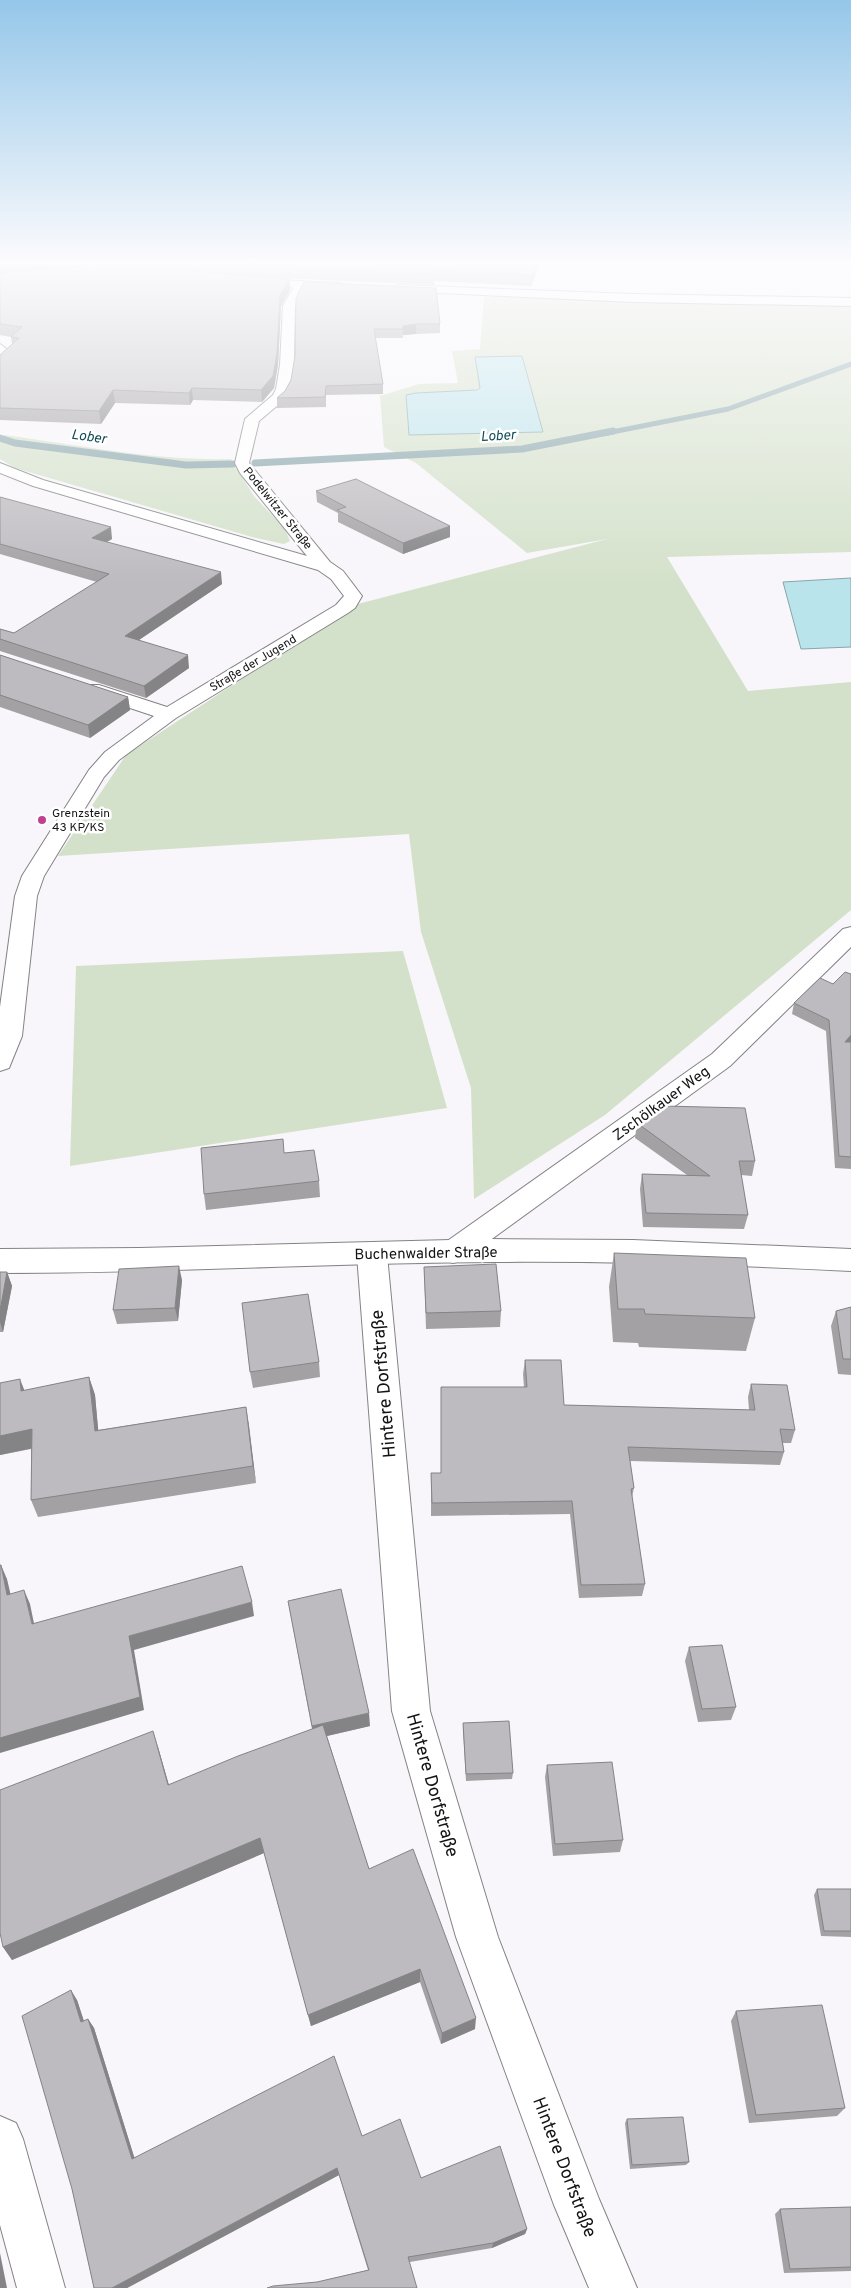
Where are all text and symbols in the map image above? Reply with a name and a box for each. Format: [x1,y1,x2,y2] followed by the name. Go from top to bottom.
[70,427,109,449] water label: Lober
[480,427,518,446] water label: Lober
[239,464,315,553] street label: Podelwitzer Straße
[207,632,300,696] street label: Straße der Jugend
[52,806,110,836] place label: Grenzstein 43 KP/KS
[36,814,48,826] marker: Grenzstein 43 KP/KS
[610,1063,714,1146] street label: Zschölkauer Weg
[354,1244,498,1265] street label: Buchenwalder Straße
[367,1309,402,1459] street label: Hintere Dorfstraße
[400,1711,463,1860] street label: Hintere Dorfstraße
[526,2094,601,2241] street label: Hintere Dorfstraße

